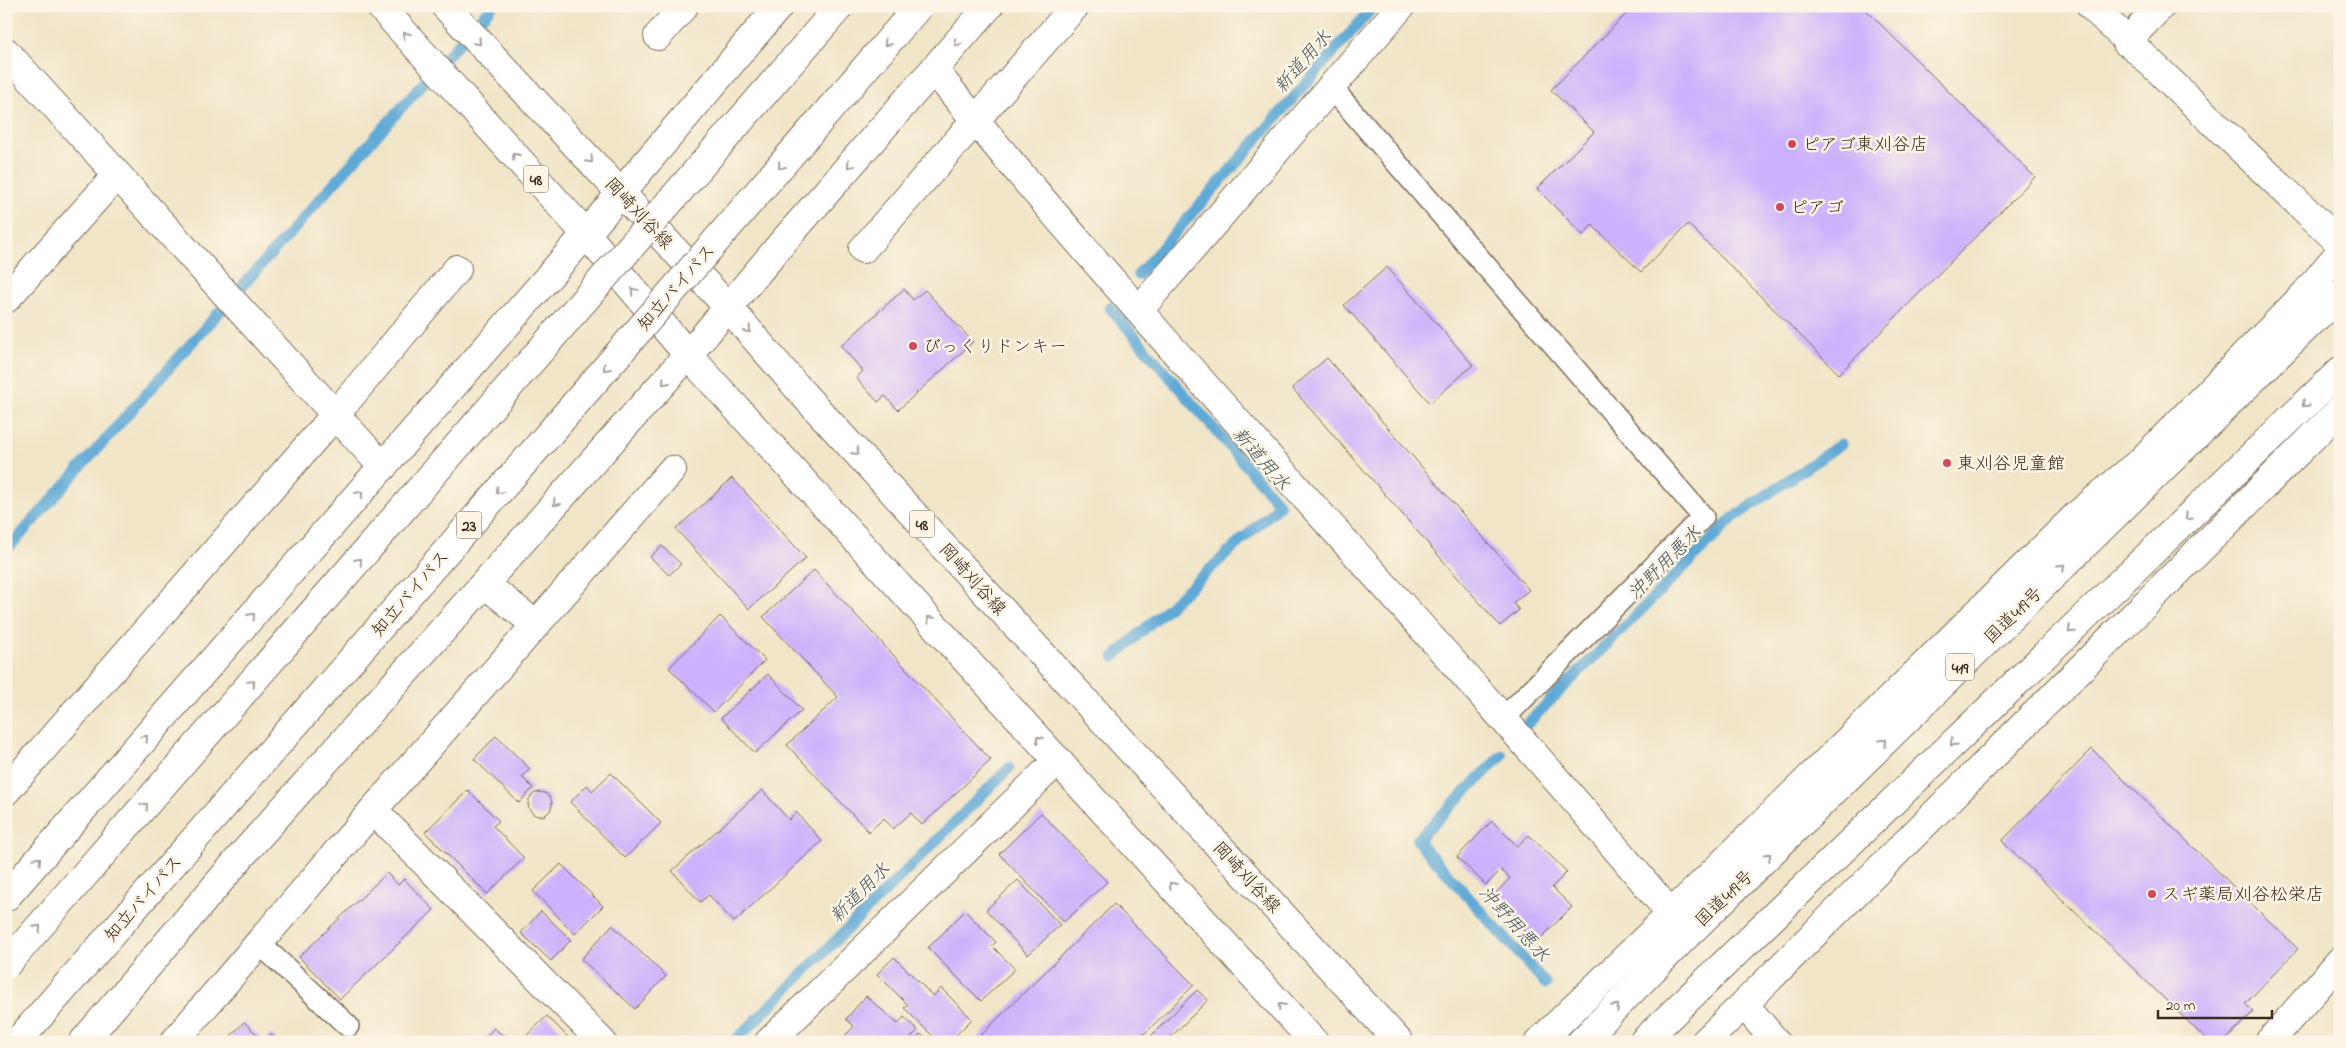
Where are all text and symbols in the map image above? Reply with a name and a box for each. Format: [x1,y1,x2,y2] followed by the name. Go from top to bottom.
[1269,25,1339,100] water label: 新道用水
[403,32,412,41] one-way arrow
[472,36,481,45] one-way arrow
[884,37,893,46] one-way arrow
[954,38,963,47] one-way arrow
[1802,133,1928,159] place label: ピアゴ東刈谷店
[1786,138,1798,150] marker: ピアゴ東刈谷店
[512,152,521,161] one-way arrow
[584,155,593,164] one-way arrow
[778,160,787,169] one-way arrow
[847,160,856,169] one-way arrow
[524,165,548,192] road number: 48
[597,173,678,256] street label: 岡崎刈谷線
[1790,196,1844,222] place label: ピアゴ
[1774,201,1786,213] marker: ピアゴ
[632,239,723,337] street label: 知立バイパス
[631,288,640,297] one-way arrow
[742,325,751,334] one-way arrow
[923,335,1067,361] place label: びっくりドンキー
[907,340,919,352] marker: びっくりドンキー
[602,363,611,372] one-way arrow
[661,376,670,385] one-way arrow
[2301,399,2310,408] one-way arrow
[1225,422,1295,497] water label: 新道用水
[850,446,859,455] one-way arrow
[1957,452,2065,478] place label: 東刈谷児童館
[1941,457,1953,469] marker: 東刈谷児童館
[496,485,505,494] one-way arrow
[354,490,363,499] one-way arrow
[553,497,562,506] one-way arrow
[910,510,934,538] road number: 48
[2184,511,2193,520] one-way arrow
[456,512,482,538] road number: 23
[1623,521,1709,607] water label: 沖野用悪水
[932,538,1011,622] street label: 岡崎刈谷線
[366,545,457,643] street label: 知立バイパス
[353,557,362,566] one-way arrow
[2057,563,2066,572] one-way arrow
[1979,582,2050,651] street label: 国道419号
[247,612,256,621] one-way arrow
[926,615,935,624] one-way arrow
[2067,624,2076,633] one-way arrow
[1946,654,1974,680] road number: 419
[246,680,255,689] one-way arrow
[139,734,148,743] one-way arrow
[1036,735,1045,744] one-way arrow
[1950,737,1959,746] one-way arrow
[1878,739,1887,748] one-way arrow
[139,802,148,811] one-way arrow
[1205,837,1286,920] street label: 岡崎刈谷線
[99,850,190,948] street label: 知立バイパス
[1762,852,1771,861] one-way arrow
[33,857,42,866] one-way arrow
[824,857,897,930] water label: 新道用水
[1690,865,1761,934] street label: 国道419号
[1471,880,1555,969] water label: 沖野用悪水
[1169,882,1178,891] one-way arrow
[2162,883,2324,909] place label: スギ薬局刈谷松栄店
[2146,888,2158,900] marker: スギ薬局刈谷松栄店
[33,925,41,934] one-way arrow
[2158,988,2272,1020] scale bar
[2166,995,2196,1017] text: 20 m
[1278,1002,1287,1011] one-way arrow
[1610,1004,1619,1013] one-way arrow

